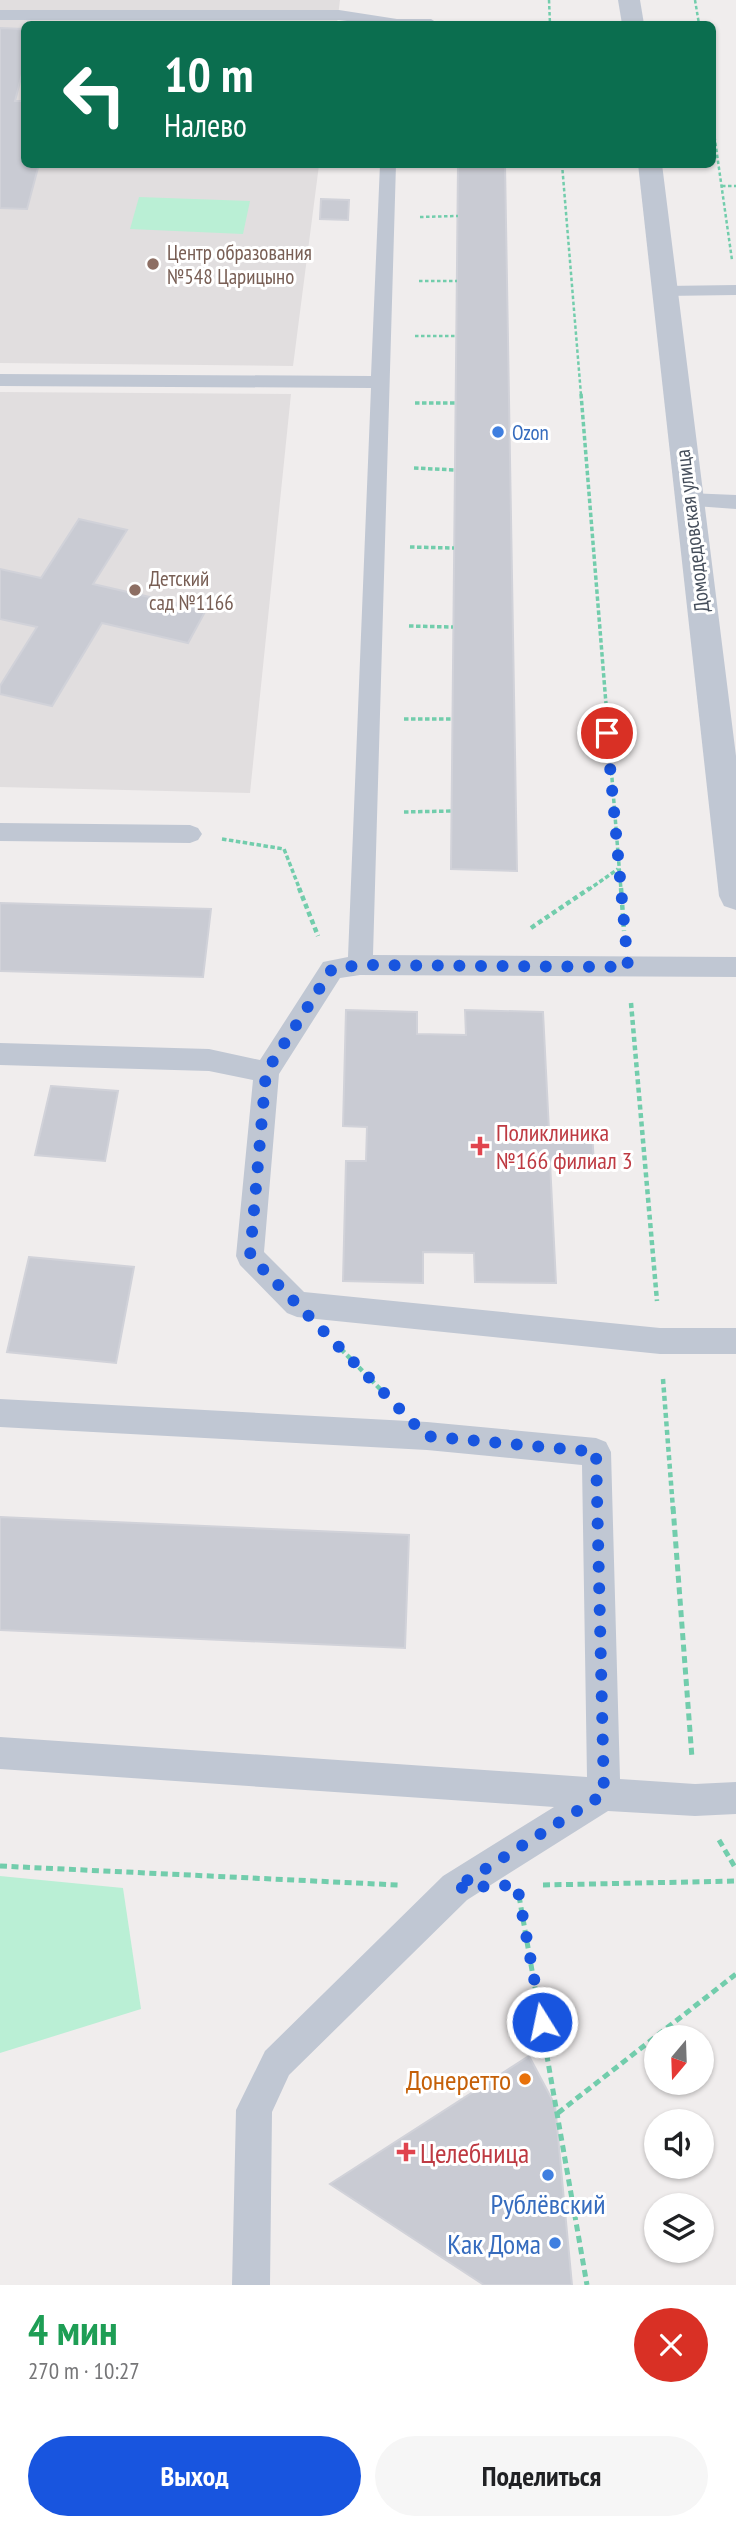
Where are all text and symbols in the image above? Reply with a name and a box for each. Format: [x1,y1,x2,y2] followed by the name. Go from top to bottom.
[164,42,253,106] text: 10 m
[49,49,140,140] icon: left
[164,104,247,146] text: Налево
[167,239,312,290] place label: Центр образования №548 Царицыно
[145,256,161,272] marker: Центр образования №548 Царицыно
[512,419,549,446] place label: Ozon
[490,424,506,440] marker: Ozon
[669,448,715,614] street label: Домодедовская улица
[149,565,234,616] place label: Детский сад №1166
[127,582,143,598] marker: Детский сад №1166
[577,703,637,763] pin
[588,714,626,752] icon: arrive
[496,1117,633,1176] place label: Поликлиника №166 филиал 3
[470,1136,490,1156] marker: Поликлиника №166 филиал 3
[505,1985,579,2059] position arrow
[644,2025,714,2095] north arrow
[644,2025,714,2263] map controls
[406,2061,511,2098] place label: Донеретто
[517,2071,533,2087] marker: Донеретто
[644,2109,714,2179] button: sound
[420,2134,529,2171] place label: Целебница
[398,2144,414,2160] marker: Целебница
[540,2167,556,2183] marker: Рублёвский
[491,2185,605,2222] place label: Рублёвский
[644,2193,714,2263] button: layers
[447,2225,541,2262] place label: Как Дома
[547,2235,563,2251] marker: Как Дома
[28,2302,118,2357] text: 4 мин
[634,2308,708,2382] button: close
[28,2356,140,2385] text: 270 m · 10:27
[28,2436,361,2516] button: Выход
[375,2436,708,2516] button: Поделиться

